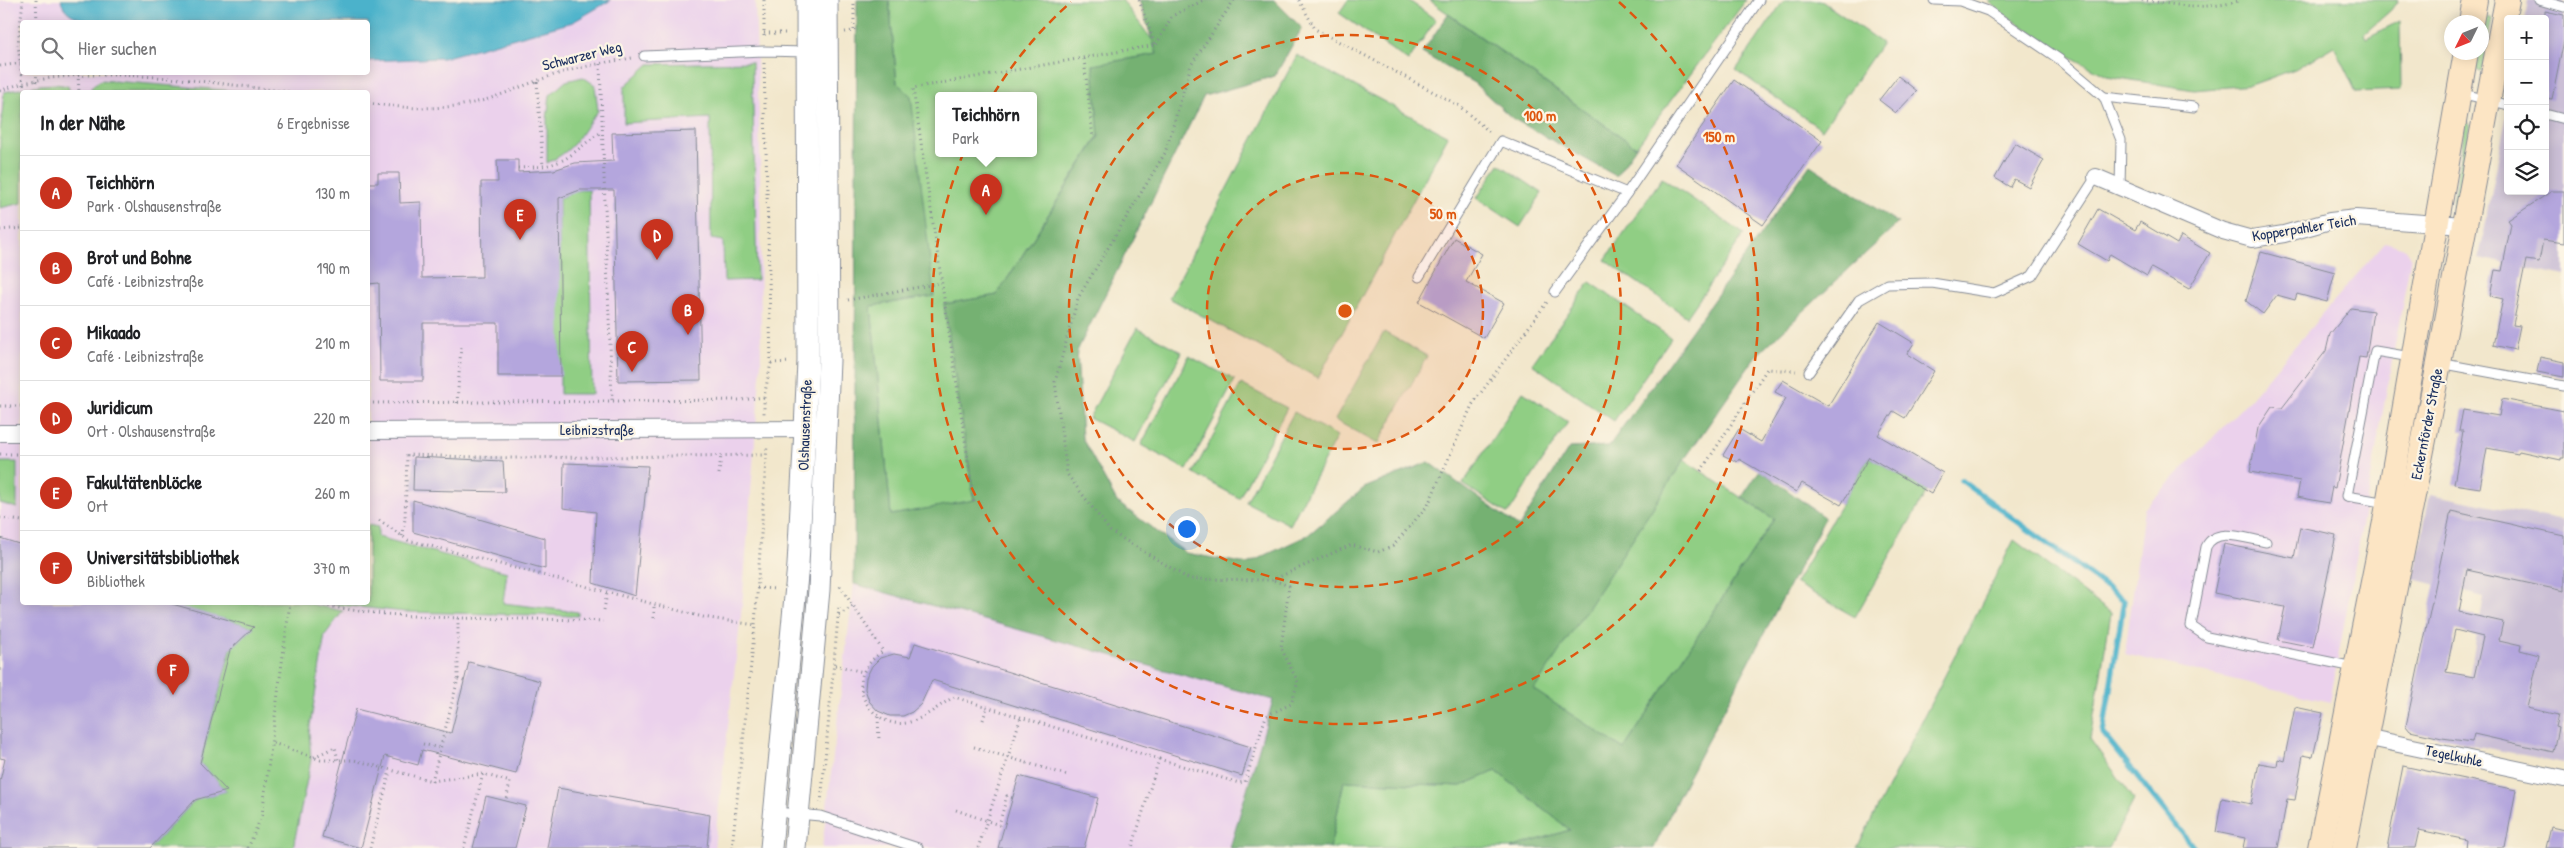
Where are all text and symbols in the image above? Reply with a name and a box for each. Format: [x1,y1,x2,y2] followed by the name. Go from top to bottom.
[2444,15,2489,60] north arrow
[2504,15,2549,195] map controls
[2504,15,2549,60] button: +
[20,20,370,75] search box
[38,34,66,62] icon: search
[78,35,157,61] text: Hier suchen
[540,35,624,76] street label: Schwarzer Weg
[2504,60,2549,105] button: −
[935,92,1037,157] popup
[952,101,1020,127] text: Teichhörn
[1524,105,1556,126] text: 100 m
[2504,105,2549,150] button: locate
[40,108,125,137] text: In der Nähe
[277,112,350,134] text: 6 Ergebnisse
[1703,126,1735,147] text: 150 m
[952,127,979,149] text: Park
[2504,150,2549,195] button: layers
[87,169,155,195] text: Teichhörn
[970,174,1002,215] pin: A
[52,182,60,204] text: A
[315,182,350,204] text: 130 m
[87,195,222,217] text: Park · Olshausenstraße
[504,199,536,240] pin: E
[1430,203,1456,224] text: 50 m
[2251,209,2357,246] street label: Kopperpahler Teich
[641,219,673,260] pin: D
[87,244,192,270] text: Brot und Bohne
[52,257,60,279] text: B
[317,257,350,279] text: 190 m
[87,270,204,292] text: Café · Leibnizstraße
[672,294,704,335] pin: B
[1336,302,1354,320] centre of rings
[87,319,140,345] text: Mikaado
[616,331,648,372] pin: C
[52,332,60,354] text: C
[315,332,350,354] text: 210 m
[87,345,204,367] text: Café · Leibnizstraße
[2405,366,2448,481] street label: Eckernförder Straße
[792,379,817,471] street label: Olshausenstraße
[87,394,153,420] text: Juridicum
[52,407,60,429] text: D
[313,407,350,429] text: 220 m
[560,419,634,440] street label: Leibnizstraße
[87,420,216,442] text: Ort · Olshausenstraße
[87,469,202,495] text: Fakultätenblöcke
[52,482,60,504] text: E
[314,482,350,504] text: 260 m
[87,495,108,517] text: Ort
[1174,516,1200,542] your location
[87,544,239,570] text: Universitätsbibliothek
[53,557,59,579] text: F
[313,557,350,579] text: 370 m
[87,570,145,592] text: Bibliothek
[157,654,189,695] pin: F
[2423,739,2485,772] street label: Tegelkuhle

